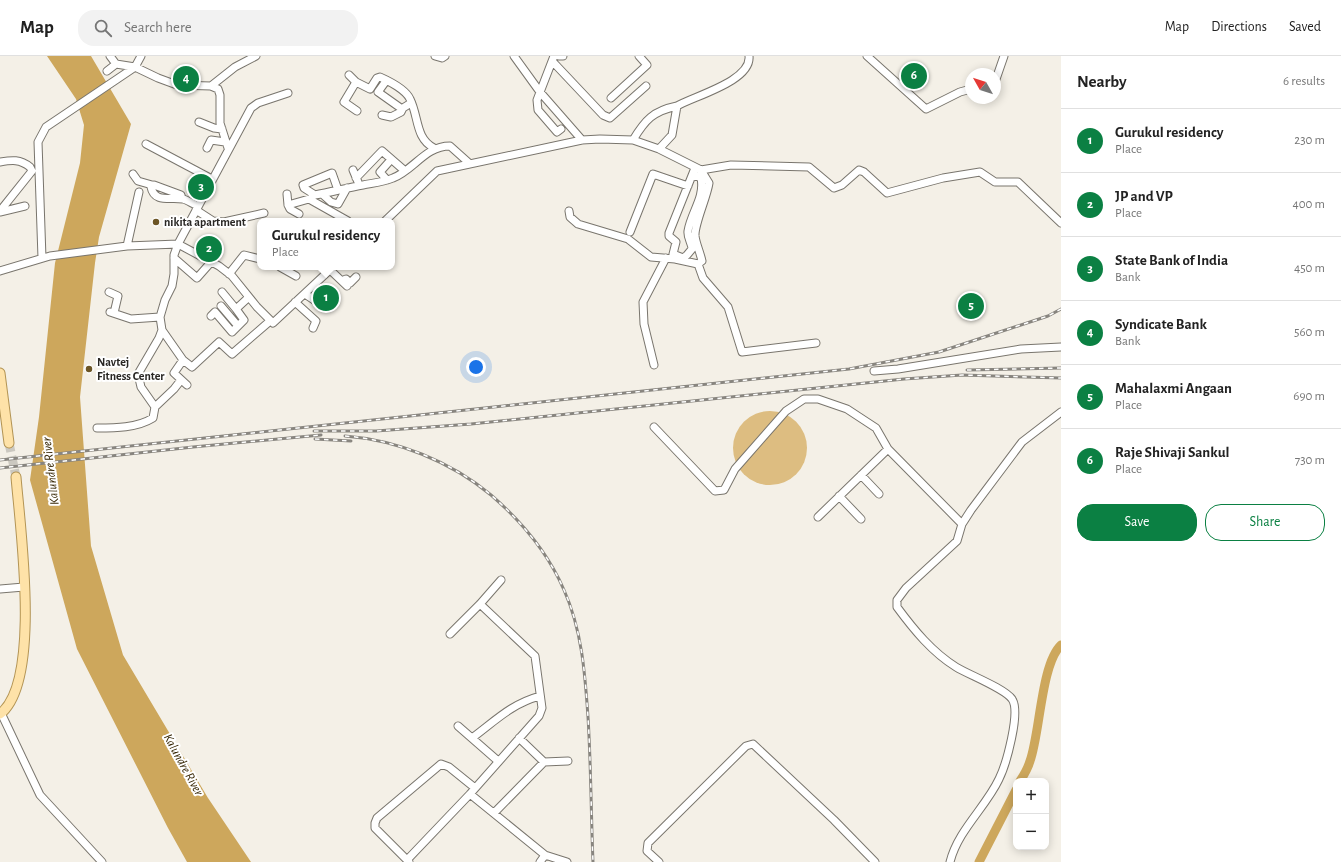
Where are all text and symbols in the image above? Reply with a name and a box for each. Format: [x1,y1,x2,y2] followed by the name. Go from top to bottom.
[78,10,358,46] search box
[92,17,114,39] icon: search
[20,18,54,37] text: Map
[124,20,192,35] text: Search here
[1165,20,1189,34] text: Map
[1211,20,1267,34] text: Directions
[1289,20,1321,34] text: Saved
[901,61,927,91] pin: 6
[173,64,199,94] pin: 4
[965,68,1001,104] north arrow
[1077,73,1127,90] text: Nearby
[1283,75,1325,88] text: 6 results
[1115,125,1223,140] text: Gurukul residency
[1088,134,1092,147] text: 1
[1294,134,1325,147] text: 230 m
[1115,143,1142,156] text: Place
[188,172,214,202] pin: 3
[1115,189,1173,204] text: JP and VP
[1087,198,1093,211] text: 2
[1292,198,1325,211] text: 400 m
[1115,207,1142,220] text: Place
[164,216,246,228] place label: nikita apartment
[151,217,161,227] marker: nikita apartment
[257,218,395,270] popup
[272,228,380,243] text: Gurukul residency
[196,234,222,264] pin: 2
[272,246,299,259] text: Place
[1115,253,1228,268] text: State Bank of India
[1087,262,1093,275] text: 3
[1294,262,1325,275] text: 450 m
[1115,271,1141,284] text: Bank
[313,283,339,313] pin: 1
[958,291,984,321] pin: 5
[1115,317,1207,332] text: Syndicate Bank
[1087,326,1093,339] text: 4
[1294,326,1325,339] text: 560 m
[1115,335,1141,348] text: Bank
[97,356,165,382] place label: Navtej Fitness Center
[466,357,486,377] your location
[84,364,94,374] marker: Navtej Fitness Center
[1115,381,1232,396] text: Mahalaxmi Angaan
[1087,390,1093,403] text: 5
[1293,390,1325,403] text: 690 m
[1115,399,1142,412] text: Place
[40,436,62,506] water label: Kalundre River
[1115,445,1229,460] text: Raje Shivaji Sankul
[1087,454,1093,467] text: 6
[1295,454,1325,467] text: 730 m
[1115,463,1142,476] text: Place
[1077,504,1197,541] button: Save
[1205,504,1325,541] button: Share
[161,732,206,799] water label: Kalundre River
[1013,778,1049,850] map controls
[1013,778,1049,814] button: +
[1013,814,1049,850] button: −

